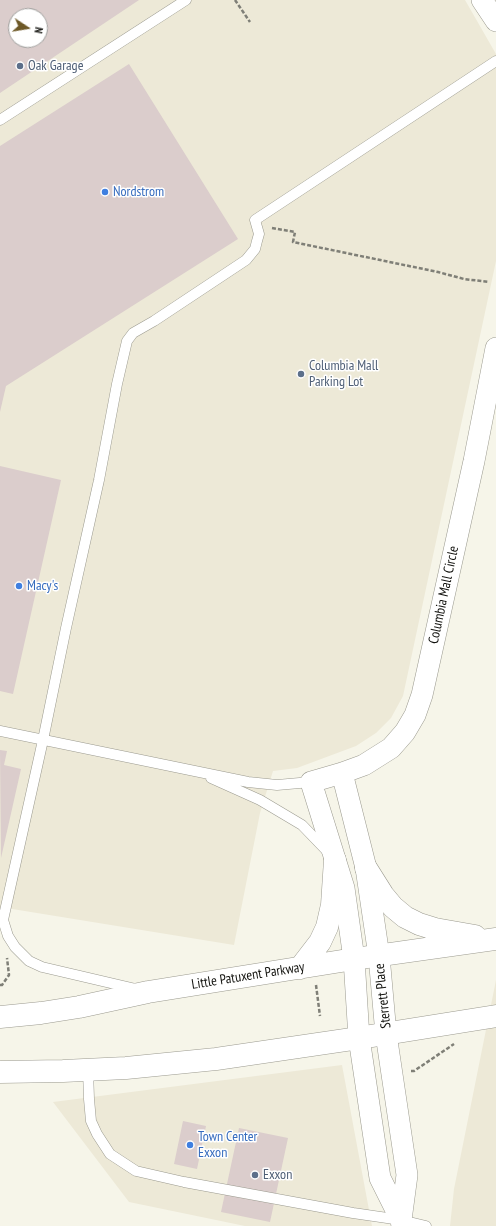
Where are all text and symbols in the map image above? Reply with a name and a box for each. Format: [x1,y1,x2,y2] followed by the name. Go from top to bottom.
[8,8,48,48] north arrow
[31,26,46,35] text: N
[28,58,83,74] place label: Oak Garage
[15,61,25,71] marker: Oak Garage
[113,184,164,200] place label: Nordstrom
[100,187,110,197] marker: Nordstrom
[309,358,378,390] place label: Columbia Mall Parking Lot
[296,369,306,379] marker: Columbia Mall Parking Lot
[425,545,463,645] street label: Columbia Mall Circle
[27,578,58,594] place label: Macy's
[14,581,24,591] marker: Macy's
[190,959,306,993] street label: Little Patuxent Parkway
[371,963,395,1029] street label: Sterrett Place
[198,1129,257,1162] place label: Town Center Exxon
[185,1140,195,1150] marker: Town Center Exxon
[263,1167,292,1183] place label: Exxon
[250,1170,260,1180] marker: Exxon

